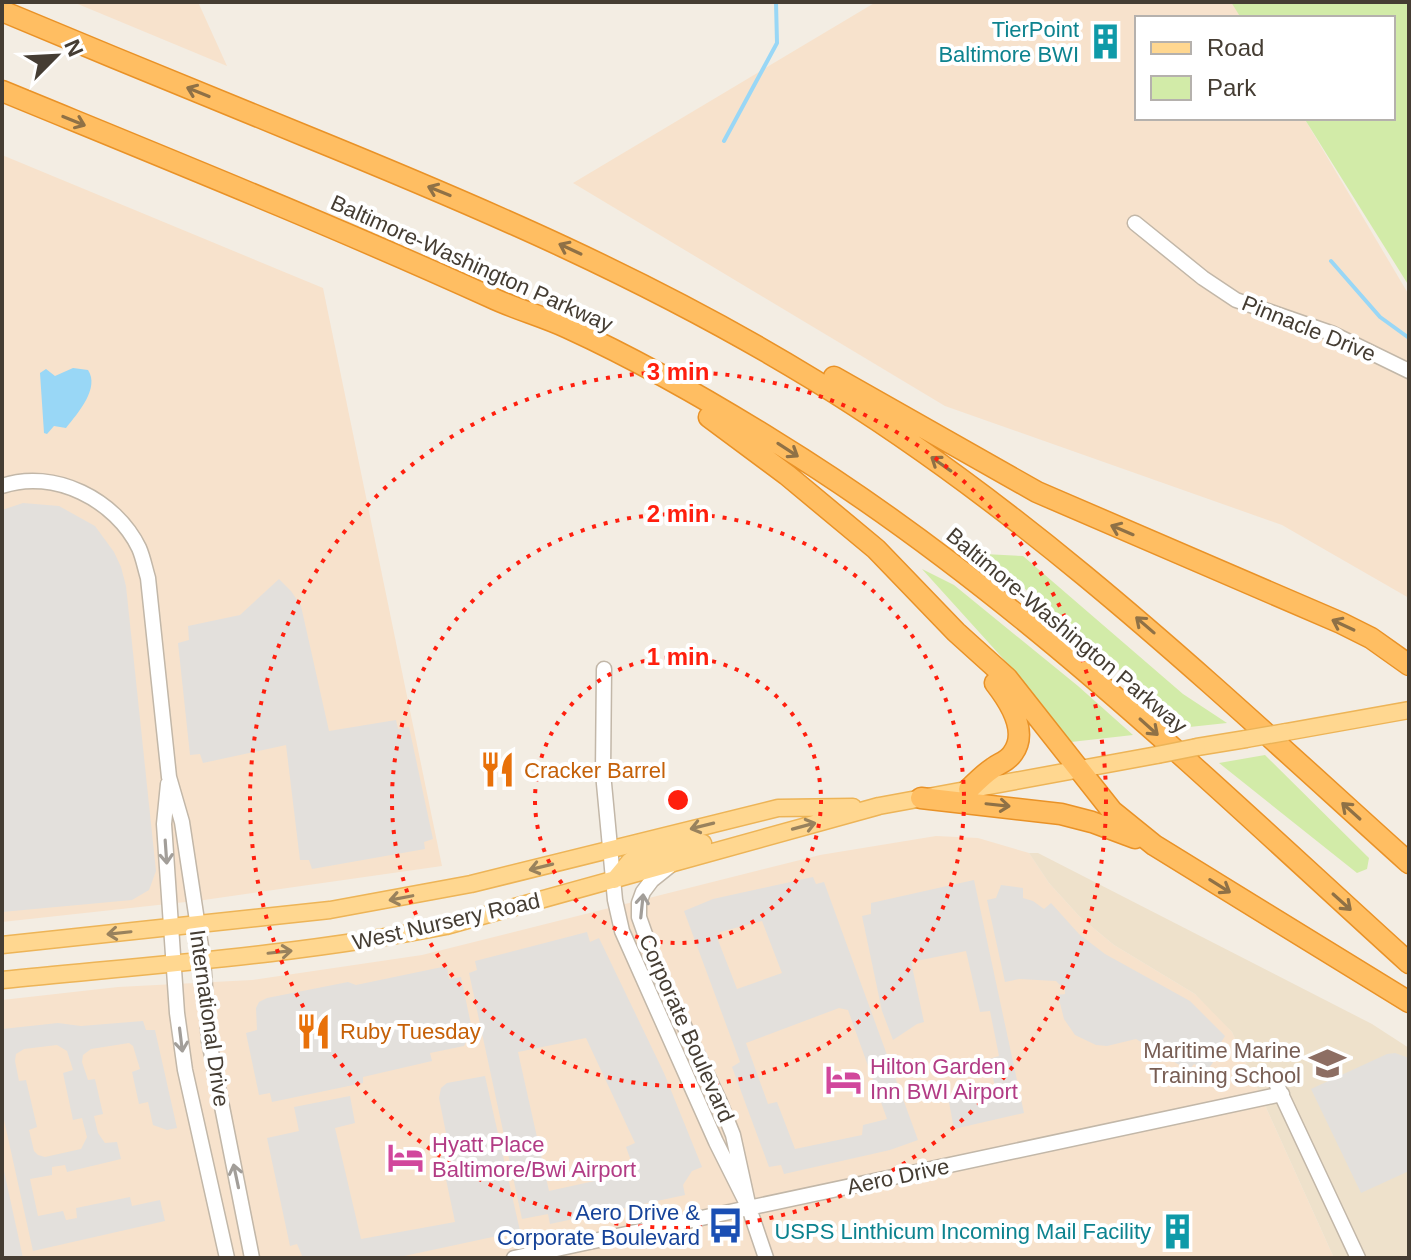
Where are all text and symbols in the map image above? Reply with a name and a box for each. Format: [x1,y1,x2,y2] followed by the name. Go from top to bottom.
[16,16,96,96] north arrow
[1135,16,1395,120] legend
[938,17,1079,67] place label: TierPoint Baltimore BWI
[1086,23,1124,61] building icon: TierPoint Baltimore BWI
[1207,34,1264,61] text: Road
[59,36,88,60] text: N
[1207,74,1257,101] text: Park
[186,84,211,98] one-way arrow
[61,115,86,129] one-way arrow
[427,182,452,197] one-way arrow
[327,190,617,337] street label: Baltimore-Washington Parkway
[558,241,582,256] one-way arrow
[1238,290,1379,367] street label: Pinnacle Drive
[647,358,709,385] text: 3 min
[776,442,798,458] one-way arrow
[931,456,953,472] one-way arrow
[647,500,709,527] text: 2 min
[941,522,1192,738] street label: Baltimore-Washington Parkway
[1110,522,1135,537] one-way arrow
[1136,616,1156,634] one-way arrow
[1331,617,1355,632] one-way arrow
[647,643,709,670] text: 1 min
[1138,718,1158,736] one-way arrow
[479,751,517,789] restaurant icon: Cracker Barrel
[524,758,666,783] place label: Cracker Barrel
[664,786,692,814] centre of rings
[984,798,1011,813] one-way arrow
[1342,803,1362,821] one-way arrow
[791,818,817,833] one-way arrow
[690,820,716,835] one-way arrow
[159,838,174,865] one-way arrow
[529,860,555,875] one-way arrow
[1208,878,1231,894] one-way arrow
[350,888,542,955] street label: West Nursery Road
[389,891,414,906] one-way arrow
[1331,892,1351,910] one-way arrow
[634,893,649,919] one-way arrow
[106,925,133,940] one-way arrow
[185,928,234,1108] street label: International Drive
[634,930,739,1126] street label: Corporate Boulevard
[266,945,293,960] one-way arrow
[295,1012,333,1050] restaurant icon: Ruby Tuesday
[340,1019,481,1044] place label: Ruby Tuesday
[174,1027,189,1052] one-way arrow
[1143,1038,1301,1088] place label: Maritime Marine Training School
[1308,1044,1346,1082] school or university icon: Maritime Marine Training School
[870,1054,1018,1104] place label: Hilton Garden Inn BWI Airport
[825,1060,863,1098] hotel icon: Hilton Garden Inn BWI Airport
[432,1132,636,1182] place label: Hyatt Place Baltimore/Bwi Airport
[387,1138,425,1176] hotel icon: Hyatt Place Baltimore/Bwi Airport
[845,1153,952,1200] street label: Aero Drive
[228,1164,243,1189] one-way arrow
[497,1200,700,1250] place label: Aero Drive & Corporate Boulevard
[707,1206,745,1244] bus stop icon: Aero Drive & Corporate Boulevard
[1158,1212,1196,1250] building icon: USPS Linthicum Incoming Mail Facility
[774,1219,1151,1244] place label: USPS Linthicum Incoming Mail Facility

